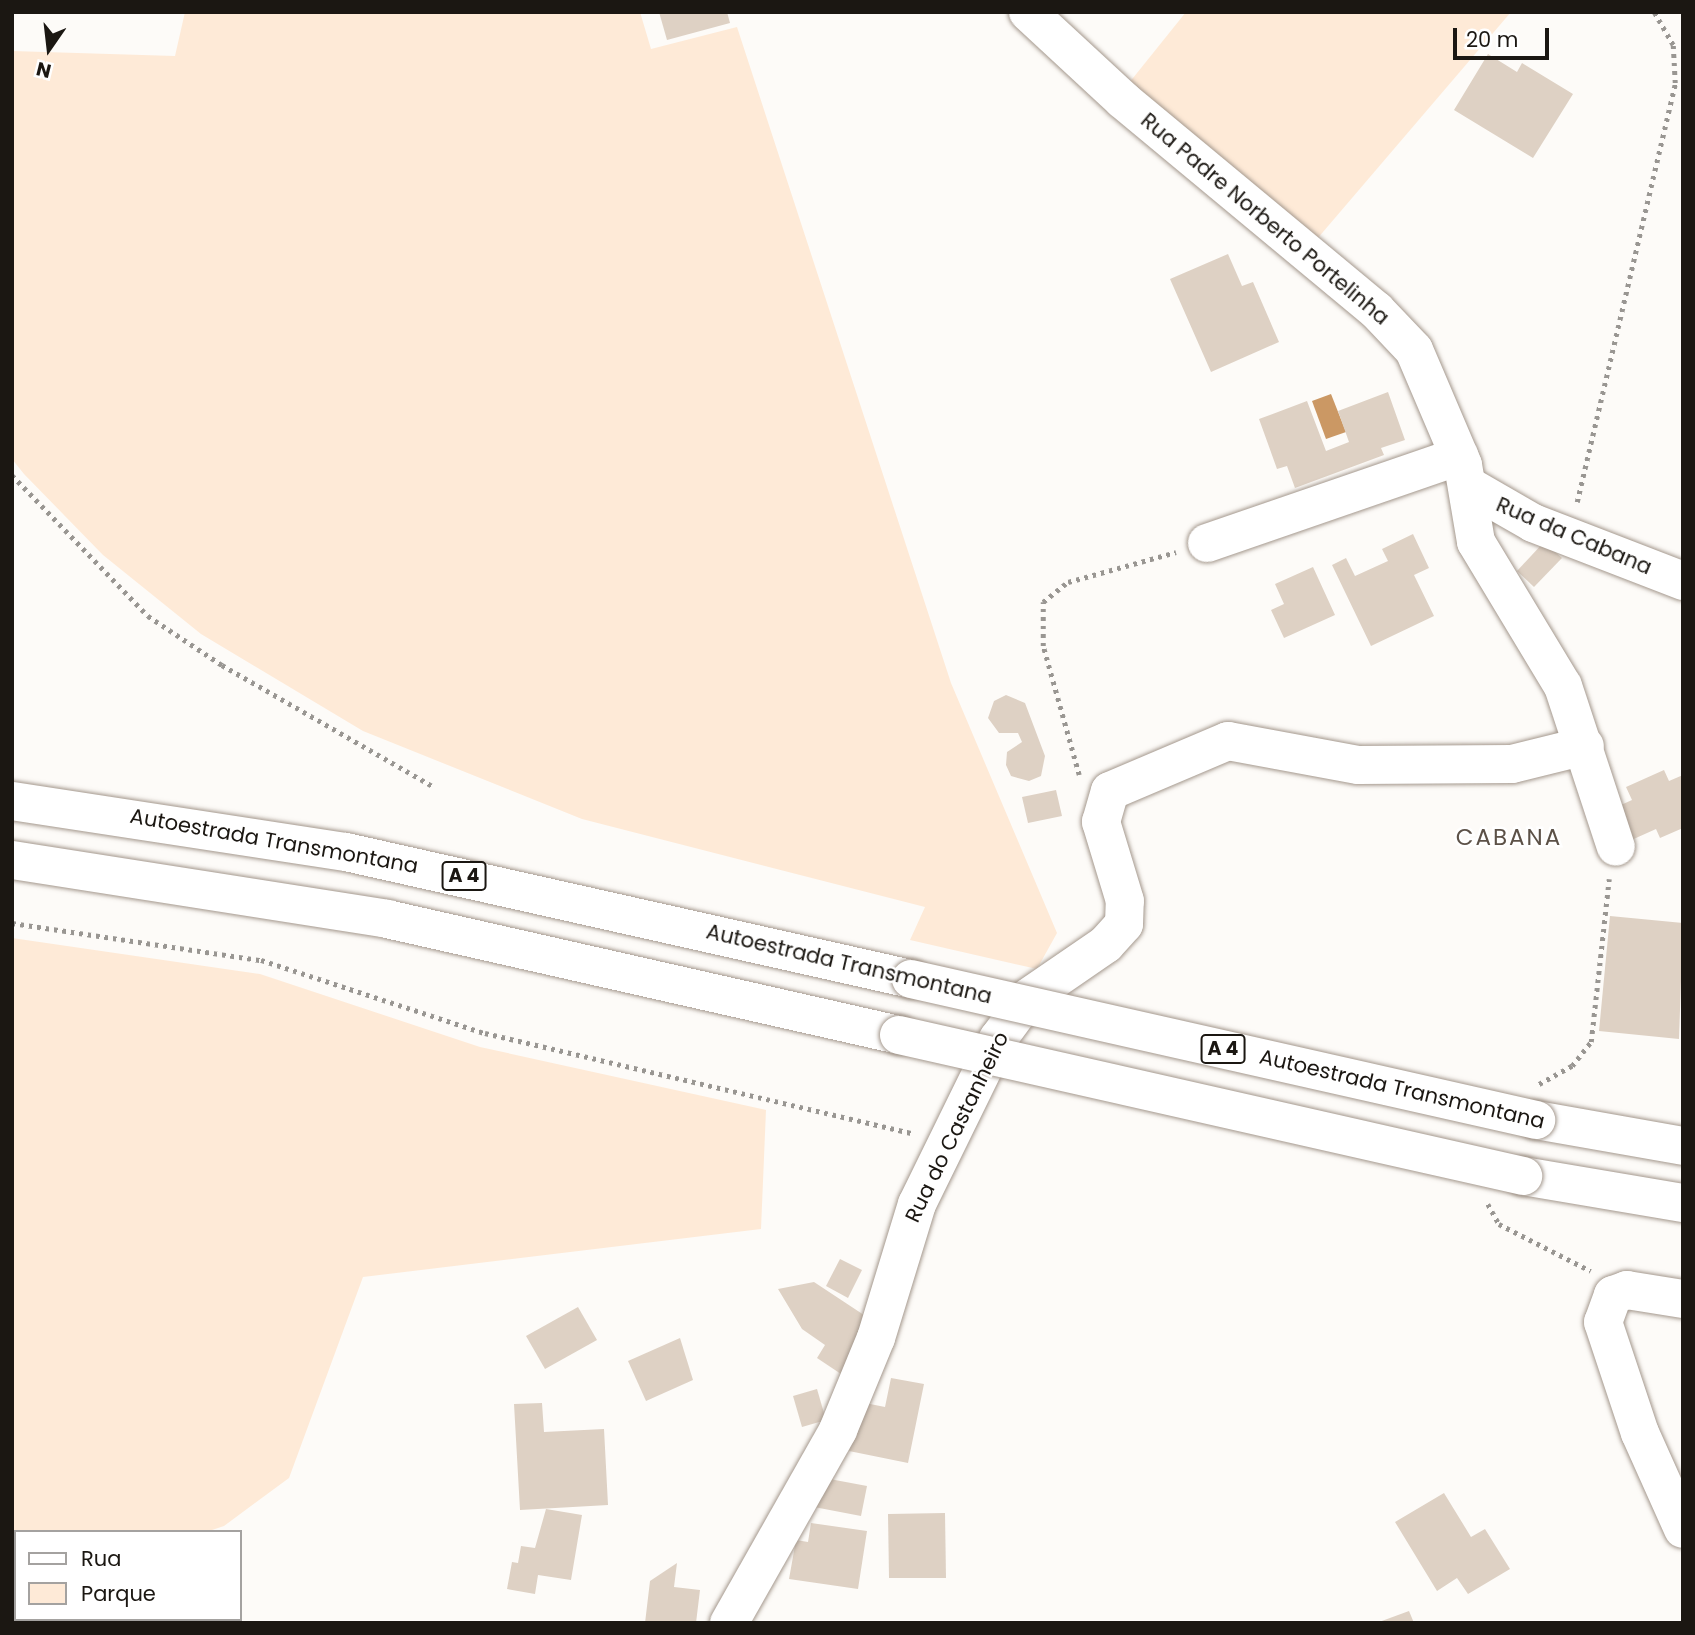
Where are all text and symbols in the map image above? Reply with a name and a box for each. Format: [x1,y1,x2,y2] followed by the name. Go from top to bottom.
[14,14,84,84] north arrow
[1457,14,1553,58] scale bar
[1466,25,1519,54] text: 20 m
[34,55,54,85] text: N
[1136,108,1394,330] street label: Rua Padre Norberto Portelinha
[1492,492,1656,580] street label: Rua da Cabana
[128,803,420,879] street label: Autoestrada Transmontana
[1456,823,1562,851] district label: CABANA
[441,860,487,891] road number: A 4
[704,919,994,1009] street label: Autoestrada Transmontana
[900,1028,1014,1226] street label: Rua do Castanheiro
[1200,1034,1246,1064] road number: A 4
[1257,1044,1547,1134] street label: Autoestrada Transmontana
[14,1530,242,1621] legend
[81,1544,121,1573] text: Rua
[81,1579,156,1608] text: Parque

